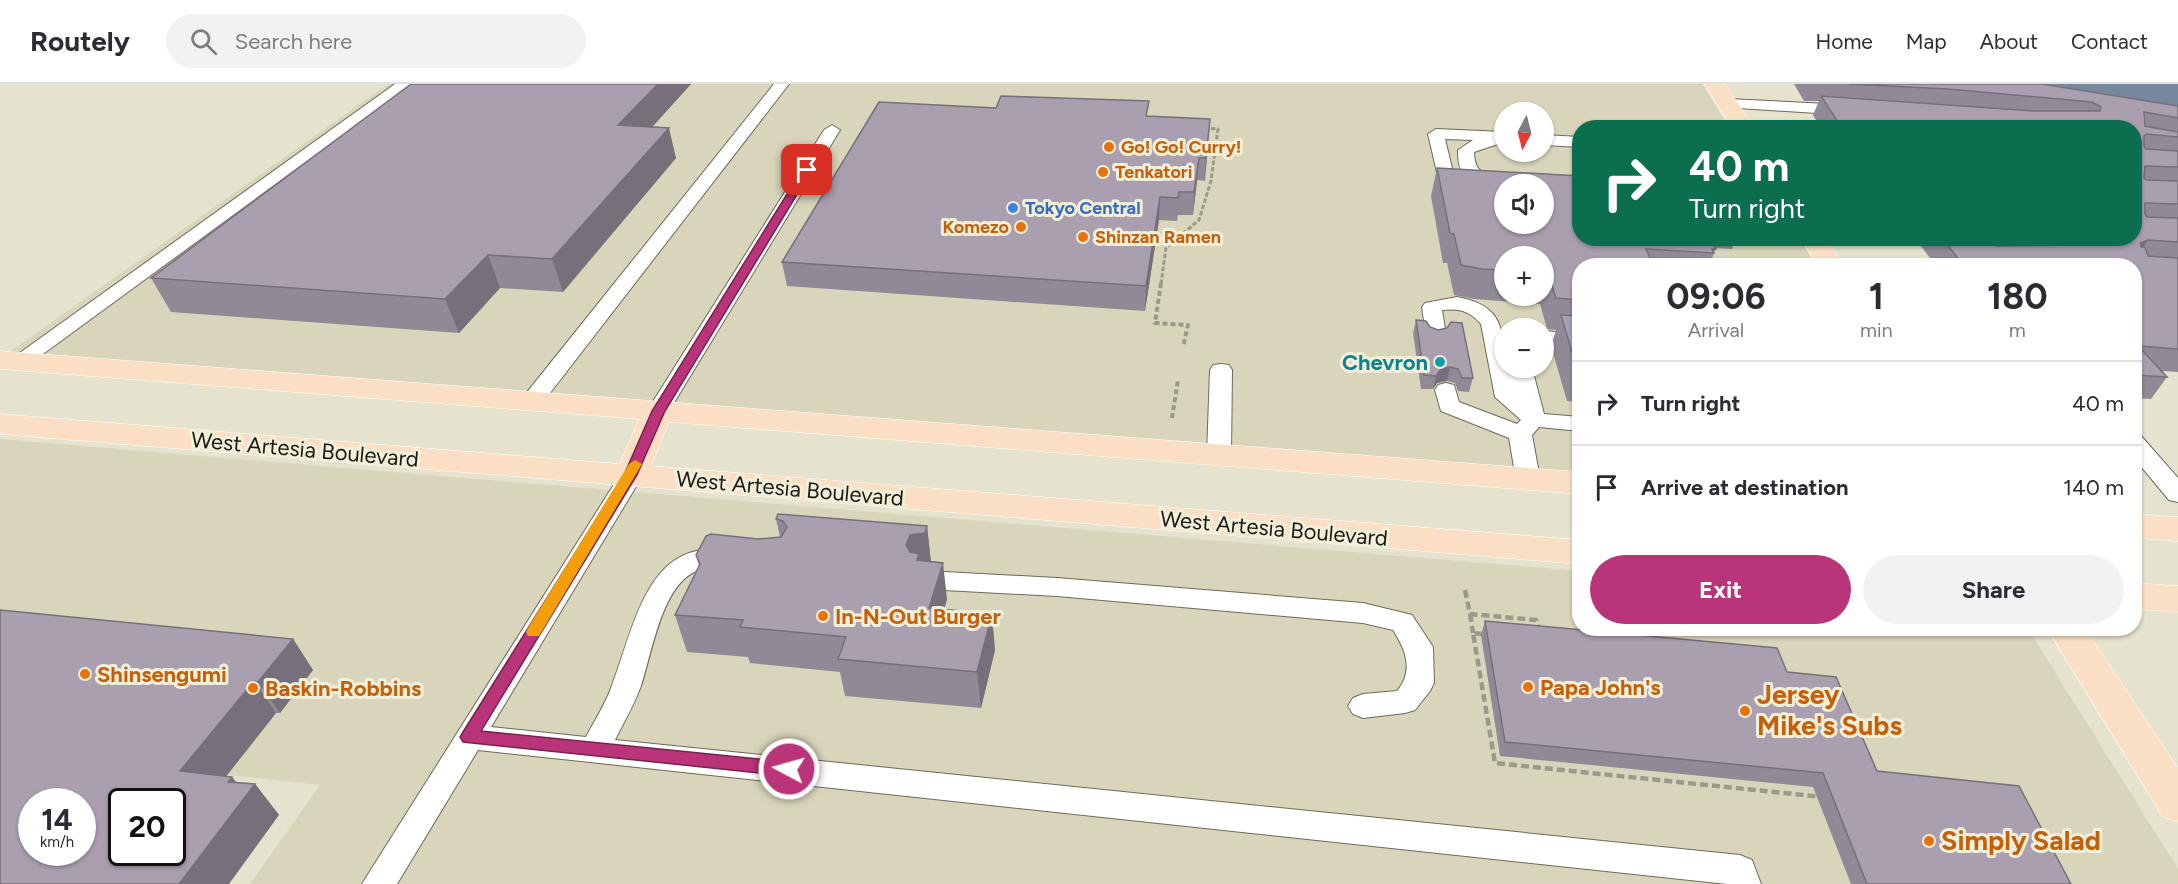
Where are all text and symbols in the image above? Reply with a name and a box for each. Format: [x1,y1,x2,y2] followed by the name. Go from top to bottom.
[166,14,586,68] search box
[30,24,130,58] text: Routely
[187,25,220,58] icon: search
[235,28,352,55] text: Search here
[1816,29,1873,54] text: Home
[1906,29,1947,54] text: Map
[1980,29,2038,54] text: About
[2071,29,2148,54] text: Contact
[1494,102,1554,162] north arrow
[1494,102,1554,378] map controls
[1121,136,1241,158] place label: Go! Go! Curry!
[1102,140,1116,154] marker: Go! Go! Curry!
[1689,141,1789,192] text: 40 m
[781,144,832,195] pin
[1590,144,1668,222] icon: right
[790,153,823,186] icon: arrive
[1115,161,1192,183] place label: Tenkatori
[1096,165,1110,179] marker: Tenkatori
[1494,174,1554,234] button: sound
[1689,192,1805,225] text: Turn right
[1025,197,1141,219] place label: Tokyo Central
[1006,201,1020,215] marker: Tokyo Central
[942,216,1009,238] place label: Komezo
[1014,220,1028,234] marker: Komezo
[1095,226,1221,248] place label: Shinzan Ramen
[1076,230,1090,244] marker: Shinzan Ramen
[1494,246,1554,306] button: +
[1666,275,1766,318] text: 09:06
[1869,275,1884,318] text: 1
[1987,275,2048,318] text: 180
[1494,318,1554,378] button: −
[1688,318,1744,342] text: Arrival
[1860,318,1893,342] text: min
[2009,318,2026,342] text: m
[1342,349,1428,376] place label: Chevron
[1433,355,1447,369] marker: Chevron
[1590,387,1623,420] icon: right
[1641,390,1740,417] text: Turn right
[2072,390,2124,417] text: 40 m
[190,426,420,473] street label: West Artesia Boulevard
[675,465,905,512] street label: West Artesia Boulevard
[1590,471,1623,504] icon: arrive
[1641,474,1849,501] text: Arrive at destination
[2063,474,2124,501] text: 140 m
[1159,505,1389,552] street label: West Artesia Boulevard
[1590,555,1851,624] button: Exit
[1863,555,2124,624] button: Share
[835,603,1001,630] place label: In-N-Out Burger
[816,609,830,623] marker: In-N-Out Burger
[97,661,227,688] place label: Shinsengumi
[78,667,92,681] marker: Shinsengumi
[1540,674,1661,701] place label: Papa John's
[265,675,421,702] place label: Baskin-Robbins
[1757,678,1902,742] place label: Jersey Mike's Subs
[1521,680,1535,694] marker: Papa John's
[246,681,260,695] marker: Baskin-Robbins
[1738,704,1752,718] marker: Jersey Mike's Subs
[757,737,821,801] position arrow
[108,788,186,866] speed limit sign: 20
[41,801,73,838] text: 14
[1941,824,2101,857] place label: Simply Salad
[40,833,74,851] text: km/h
[1922,834,1936,848] marker: Simply Salad

